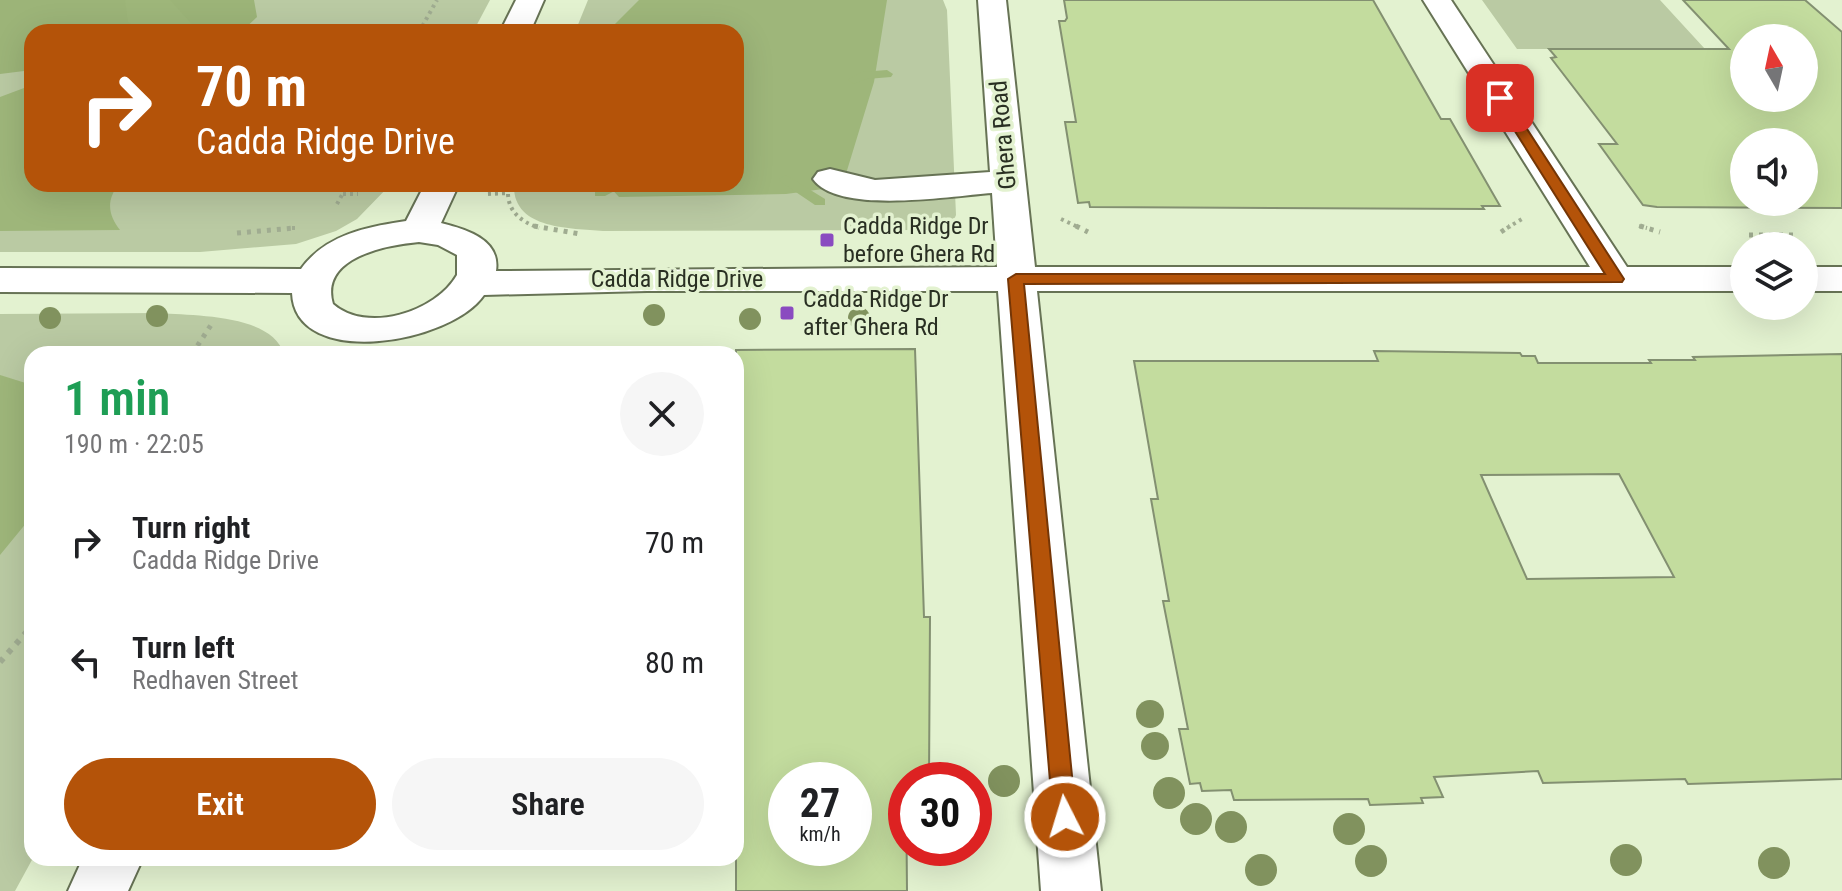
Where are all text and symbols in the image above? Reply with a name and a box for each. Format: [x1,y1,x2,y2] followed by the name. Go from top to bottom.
[1730,24,1818,112] north arrow
[1730,24,1818,320] map controls
[196,54,307,120] text: 70 m
[64,56,168,160] icon: right
[1466,64,1534,132] pin
[1478,76,1522,120] icon: arrive
[984,79,1022,191] street label: Ghera Road
[196,121,455,163] text: Cadda Ridge Drive
[1730,128,1818,216] button: sound
[843,212,995,268] place label: Cadda Ridge Dr before Ghera Rd
[818,231,836,249] marker: Cadda Ridge Dr before Ghera Rd
[1730,232,1818,320] button: layers
[591,265,763,293] street label: Cadda Ridge Drive
[803,285,949,341] place label: Cadda Ridge Dr after Ghera Rd
[778,304,796,322] marker: Cadda Ridge Dr after Ghera Rd
[64,370,170,427] text: 1 min
[620,372,704,456] button: close
[64,429,204,459] text: 190 m · 22:05
[132,510,250,545] text: Turn right
[64,520,108,564] icon: right
[645,525,704,560] text: 70 m
[132,545,319,575] text: Cadda Ridge Drive
[132,630,235,665] text: Turn left
[64,640,108,684] icon: left
[645,645,704,680] text: 80 m
[132,665,298,695] text: Redhaven Street
[64,758,376,850] button: Exit
[392,758,704,850] button: Share
[888,762,992,866] speed limit sign: 30
[1023,775,1107,859] position arrow
[800,780,840,827] text: 27
[799,822,841,846] text: km/h

